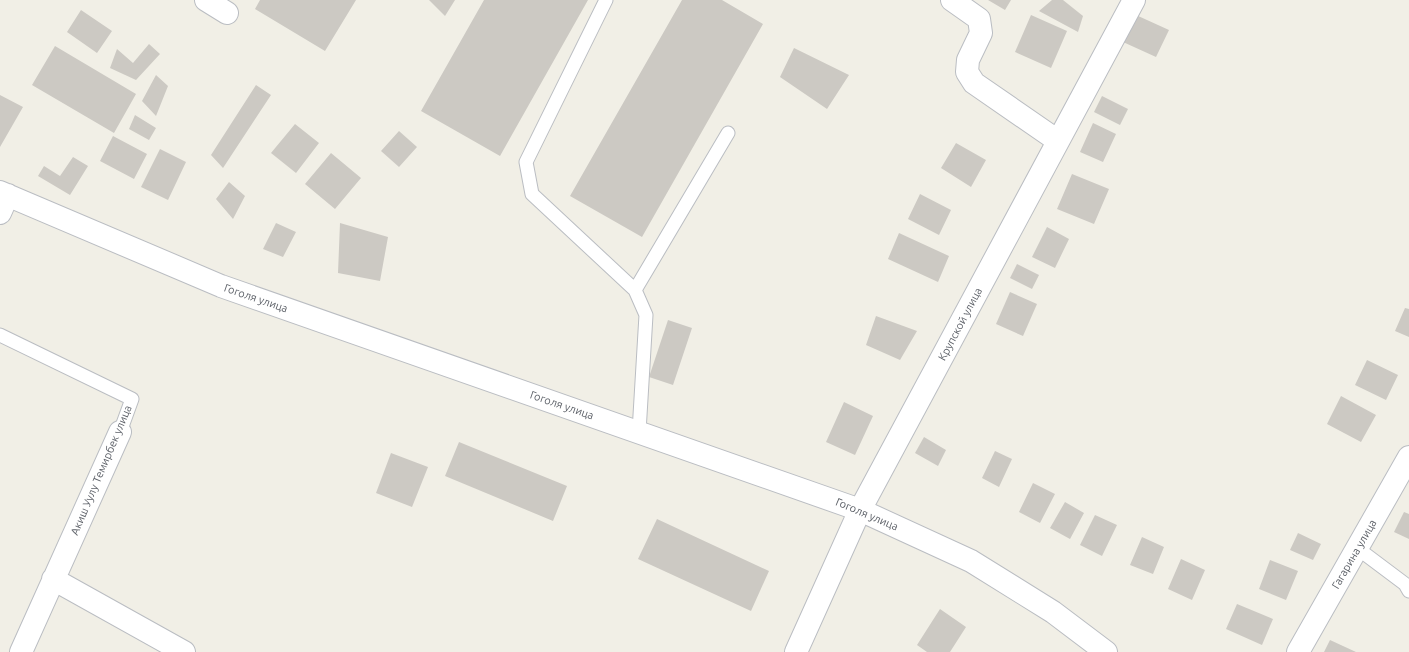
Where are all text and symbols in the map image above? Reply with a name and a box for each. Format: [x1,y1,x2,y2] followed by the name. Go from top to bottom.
[223,281,289,315] street label: Гоголя улица
[936,285,984,363] street label: Крупской улица
[529,388,595,422] street label: Гоголя улица
[68,403,134,537] street label: Акиш Уулу Темирбек улица
[834,495,900,533] street label: Гоголя улица
[1329,517,1379,591] street label: Гагарина улица

